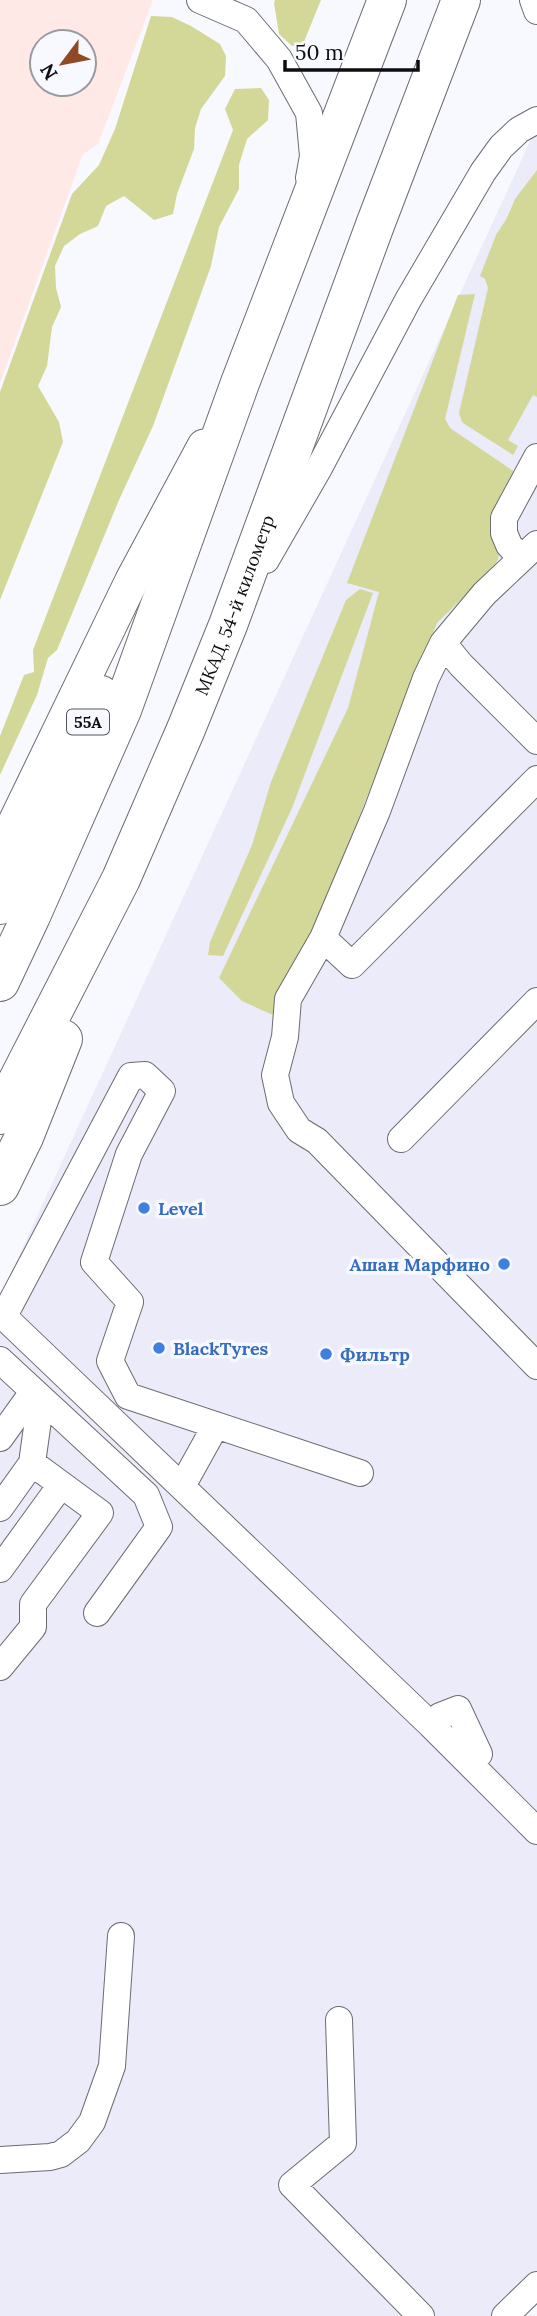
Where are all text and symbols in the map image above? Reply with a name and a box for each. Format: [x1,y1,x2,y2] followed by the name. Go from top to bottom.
[28,28,98,98] north arrow
[285,28,418,72] scale bar
[295,39,344,66] text: 50 m
[34,59,63,85] text: N
[189,511,279,698] street label: МКАД, 54-й километр
[67,709,109,734] road number: 55А
[158,1197,204,1220] place label: Level
[136,1200,152,1216] marker: Level
[350,1253,490,1276] place label: Ашан Марфино
[496,1256,512,1272] marker: Ашан Марфино
[173,1337,269,1360] place label: BlackTyres
[151,1340,167,1356] marker: BlackTyres
[340,1343,410,1366] place label: Фильтр
[318,1346,334,1362] marker: Фильтр

